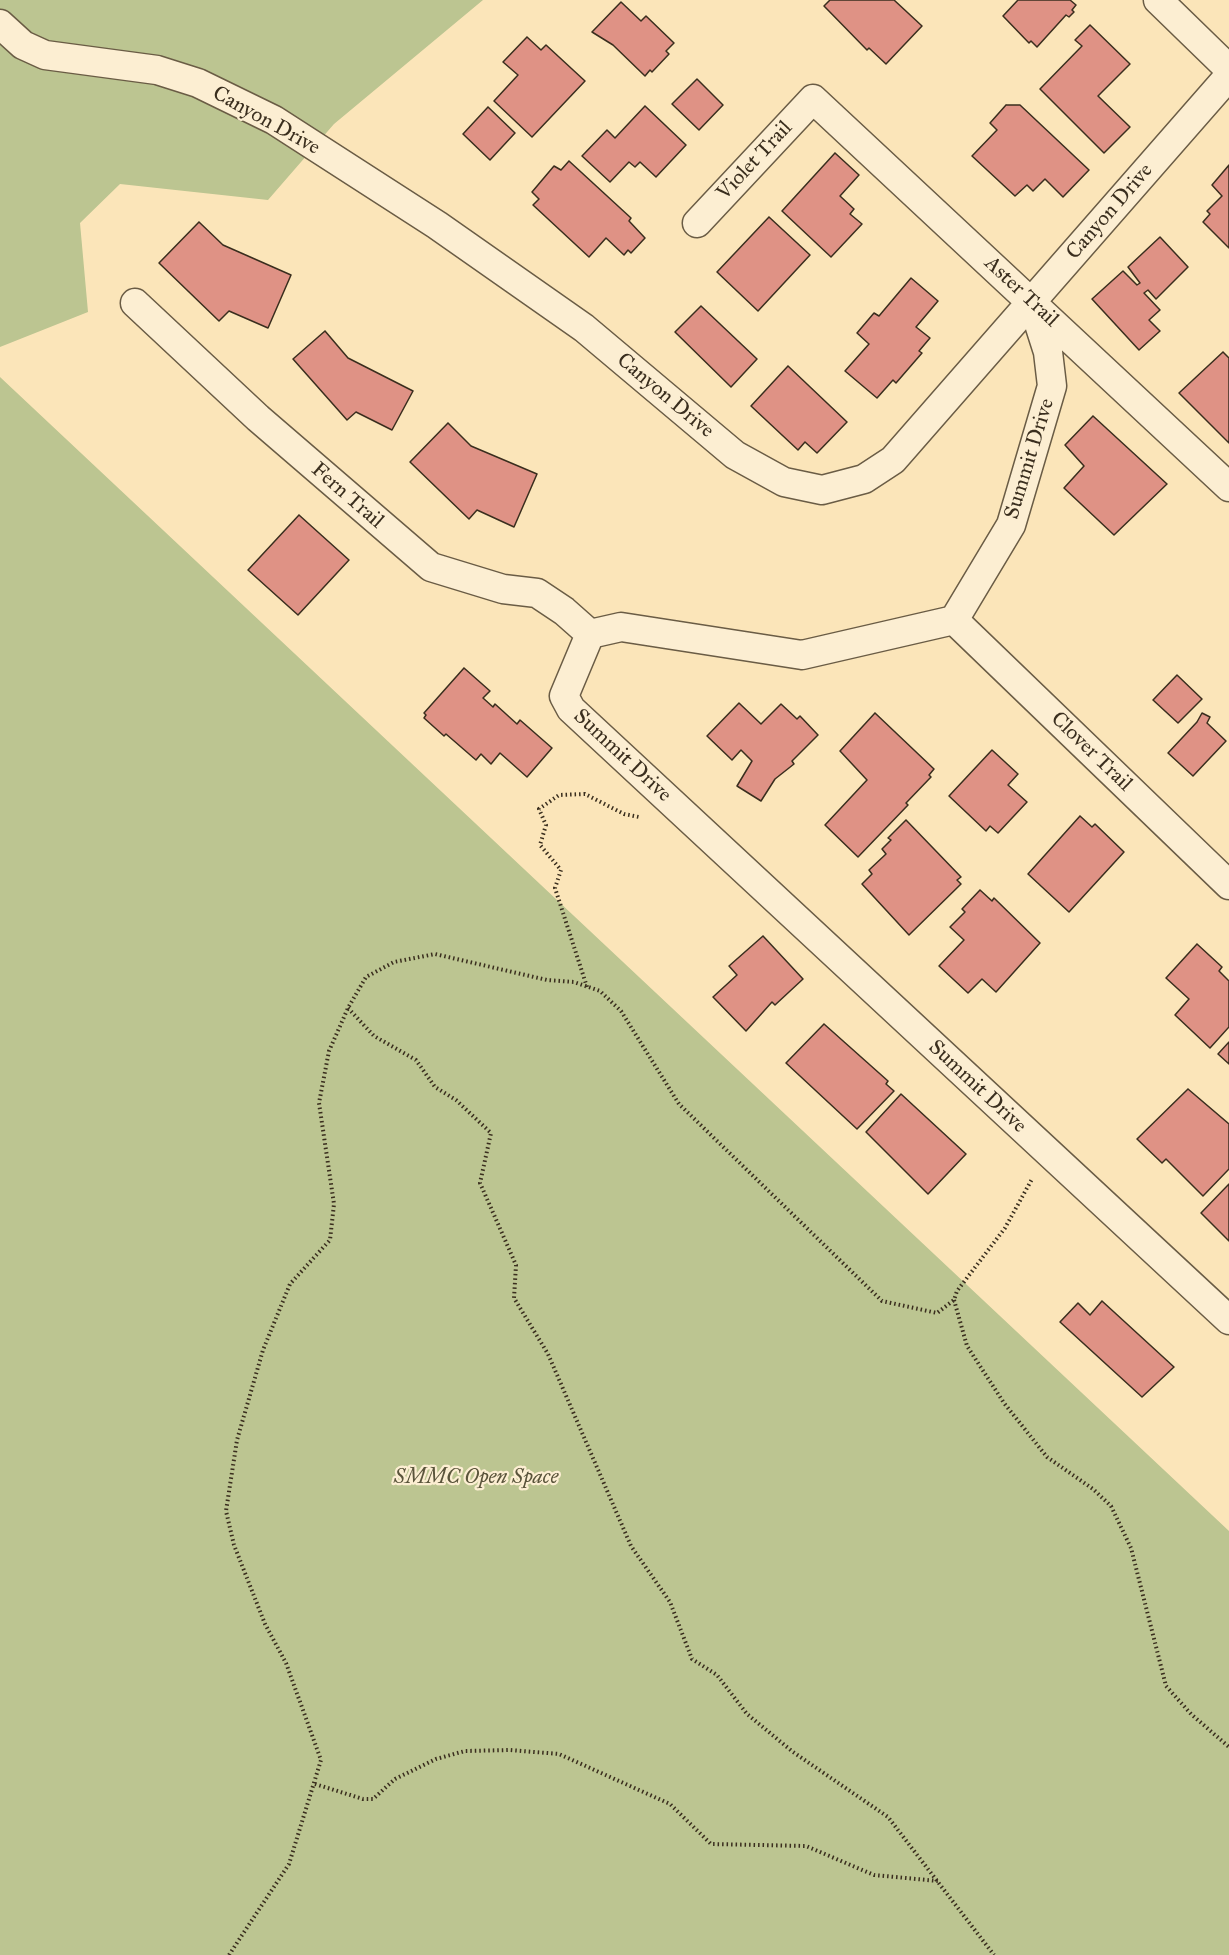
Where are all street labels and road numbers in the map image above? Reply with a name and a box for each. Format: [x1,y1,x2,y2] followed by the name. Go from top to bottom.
[208,81,324,161] street label: Canyon Drive
[712,116,798,206] street label: Violet Trail
[1061,159,1159,265] street label: Canyon Drive
[979,251,1063,333] street label: Aster Trail
[611,348,719,444] street label: Canyon Drive
[1000,396,1060,522] street label: Summit Drive
[306,458,388,534] street label: Fern Trail
[568,704,676,808] street label: Summit Drive
[1045,707,1137,797] street label: Clover Trail
[923,1035,1031,1139] street label: Summit Drive

